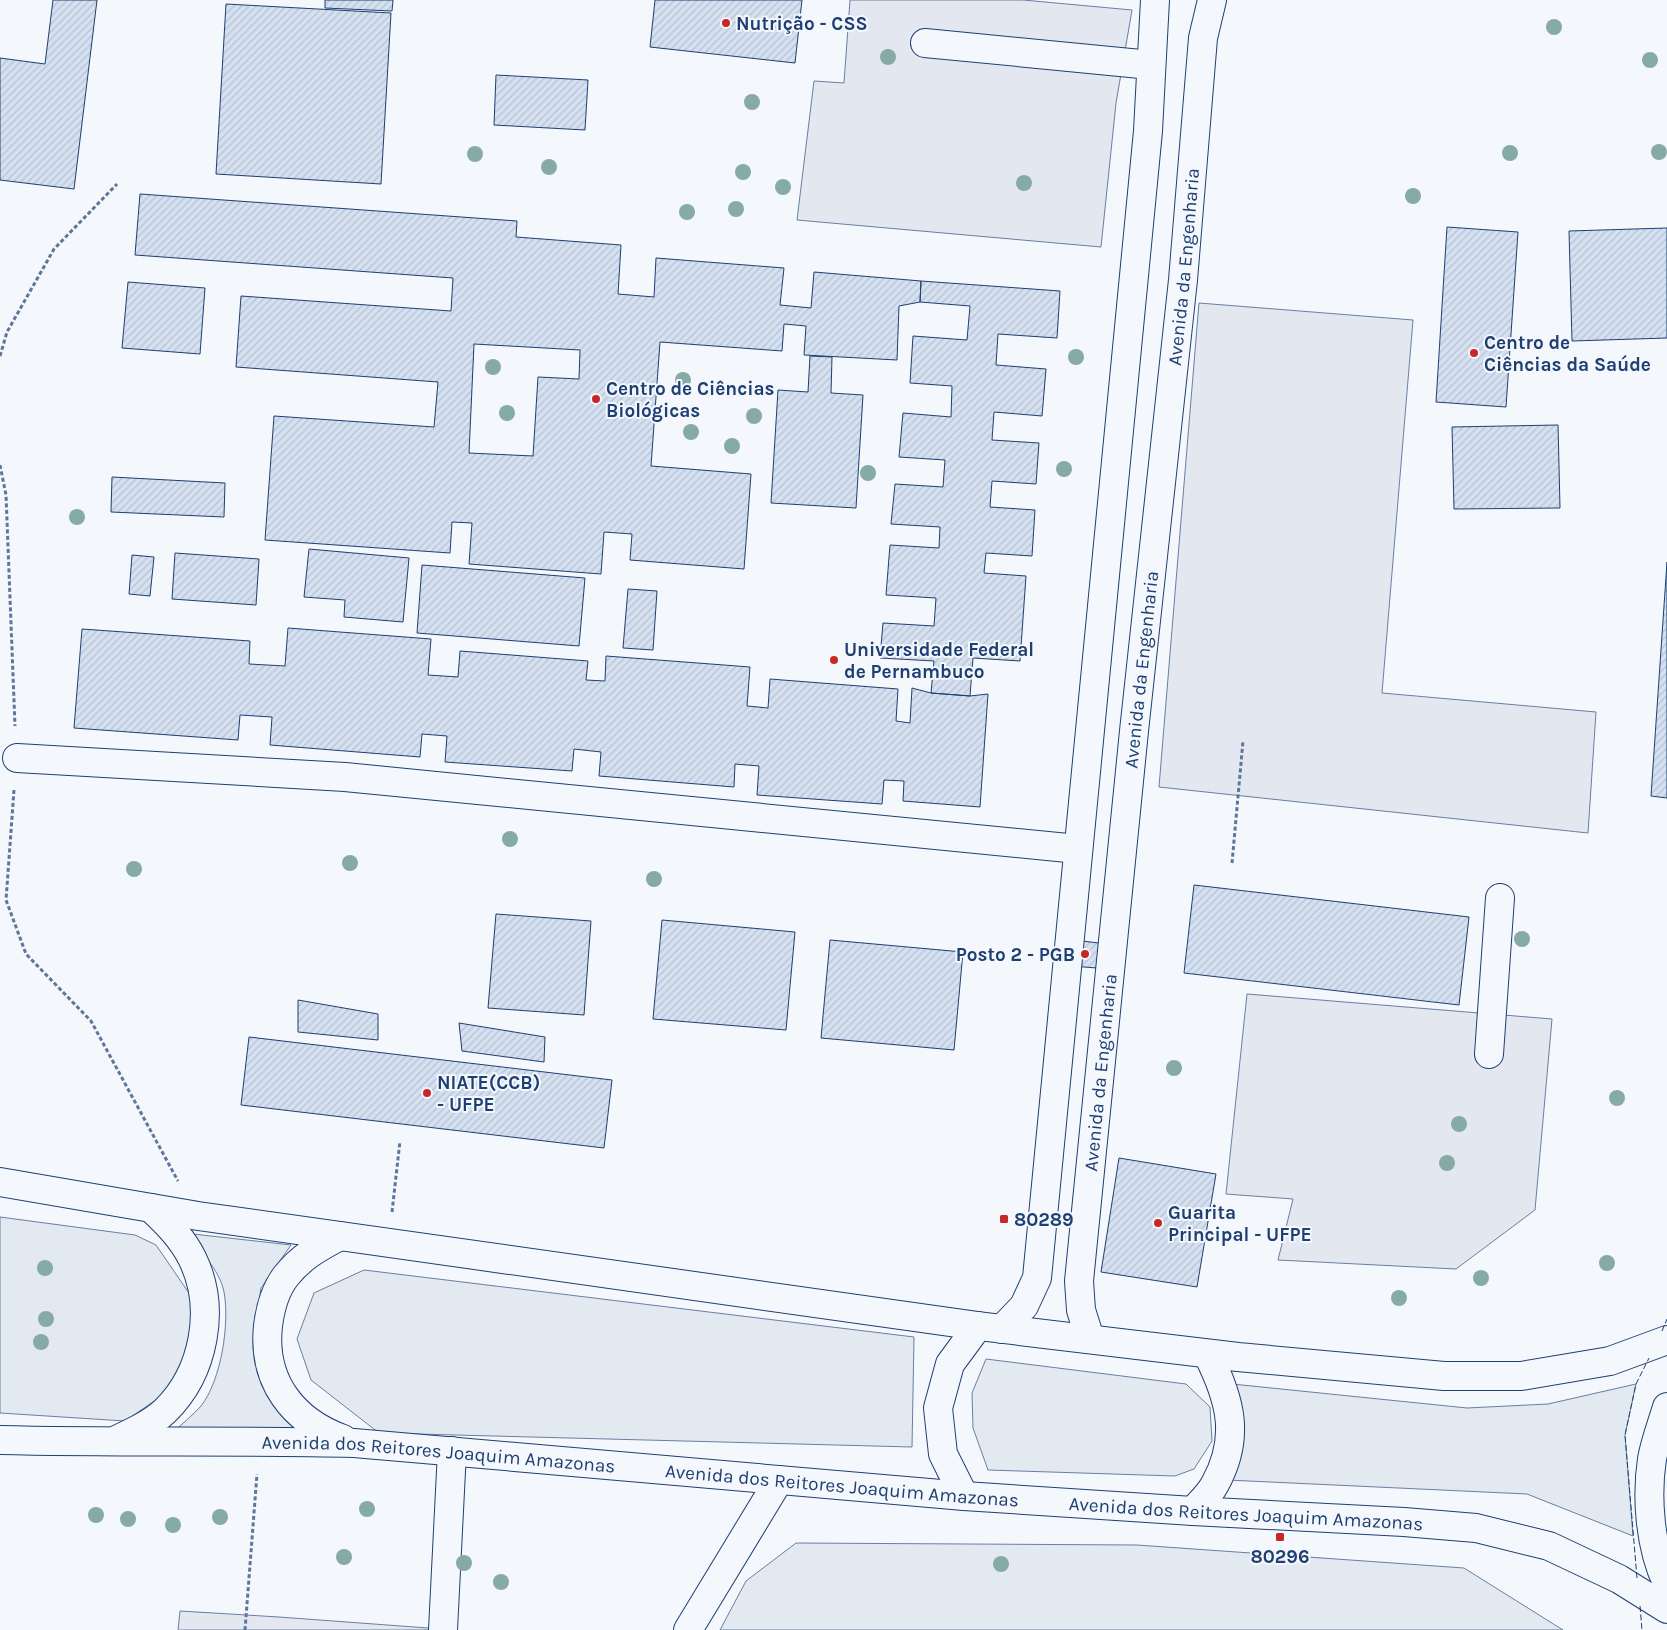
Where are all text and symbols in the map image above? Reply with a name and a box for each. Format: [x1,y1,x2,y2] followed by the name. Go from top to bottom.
[736,13,868,35] place label: Nutrição - CSS
[720,17,732,29] marker: Nutrição - CSS
[1164,167,1204,367] street label: Avenida da Engenharia
[1484,332,1651,376] place label: Centro de Ciências da Saúde
[1468,347,1480,359] marker: Centro de Ciências da Saúde
[606,378,775,422] place label: Centro de Ciências Biológicas
[590,393,602,405] marker: Centro de Ciências Biológicas
[1120,570,1163,769] street label: Avenida da Engenharia
[844,639,1034,683] place label: Universidade Federal de Pernambuco
[828,654,840,666] marker: Universidade Federal de Pernambuco
[956,944,1075,966] place label: Posto 2 - PGB
[1079,948,1091,960] marker: Posto 2 - PGB
[1080,973,1122,1172] street label: Avenida da Engenharia
[437,1072,540,1116] place label: NIATE(CCB) - UFPE
[421,1087,433,1099] marker: NIATE(CCB) - UFPE
[1168,1202,1312,1246] place label: Guarita Principal - UFPE
[1014,1209,1074,1231] place label: 80289
[998,1213,1010,1225] marker: 80289
[1152,1217,1164,1229] marker: Guarita Principal - UFPE
[262,1432,616,1478] street label: Avenida dos Reitores Joaquim Amazonas
[664,1460,1020,1512] street label: Avenida dos Reitores Joaquim Amazonas
[1068,1493,1424,1536] street label: Avenida dos Reitores Joaquim Amazonas
[1274,1531,1286,1543] marker: 80296
[1251,1546,1309,1568] place label: 80296

